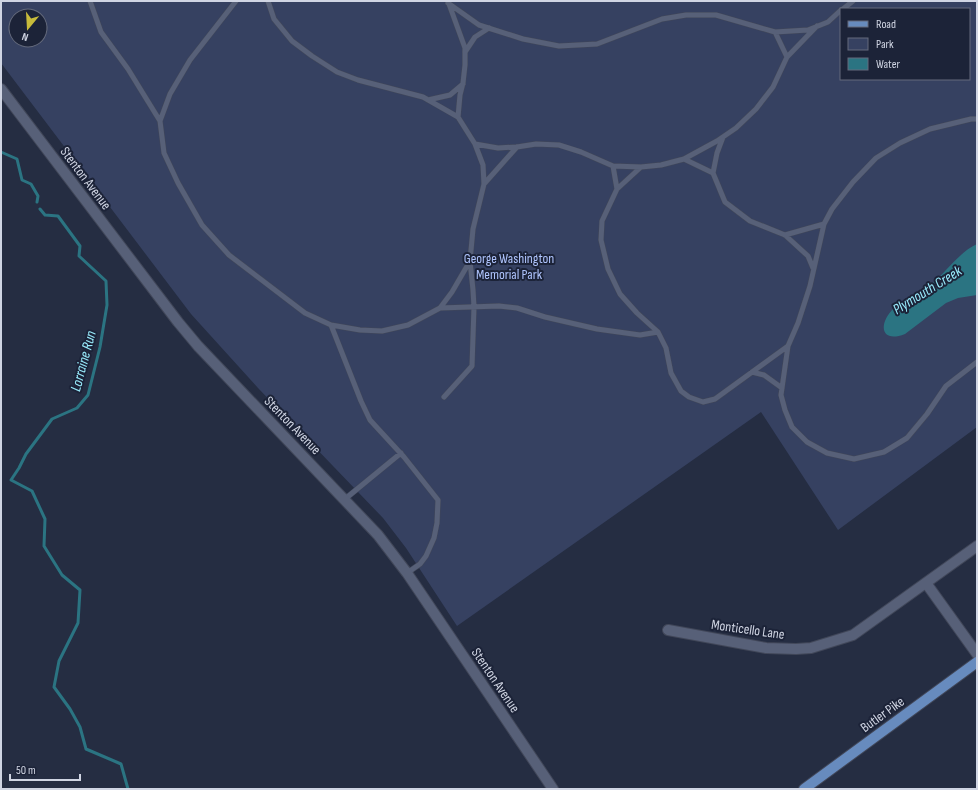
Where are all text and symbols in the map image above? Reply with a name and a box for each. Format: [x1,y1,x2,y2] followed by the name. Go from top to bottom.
[8,8,48,48] north arrow
[840,8,970,80] legend
[876,17,896,32] text: Road
[20,30,30,44] text: N
[876,37,894,52] text: Park
[876,57,900,72] text: Water
[56,144,115,213] street label: Stenton Avenue
[464,250,554,283] park label: George Washington Memorial Park
[889,262,966,319] water label: Plymouth Creek
[66,329,101,394] water label: Lorraine Run
[261,393,325,458] street label: Stenton Avenue
[710,616,786,643] street label: Monticello Lane
[468,645,523,716] street label: Stenton Avenue
[857,693,908,736] street label: Butler Pike
[10,756,80,782] scale bar
[16,763,36,778] text: 50 m

